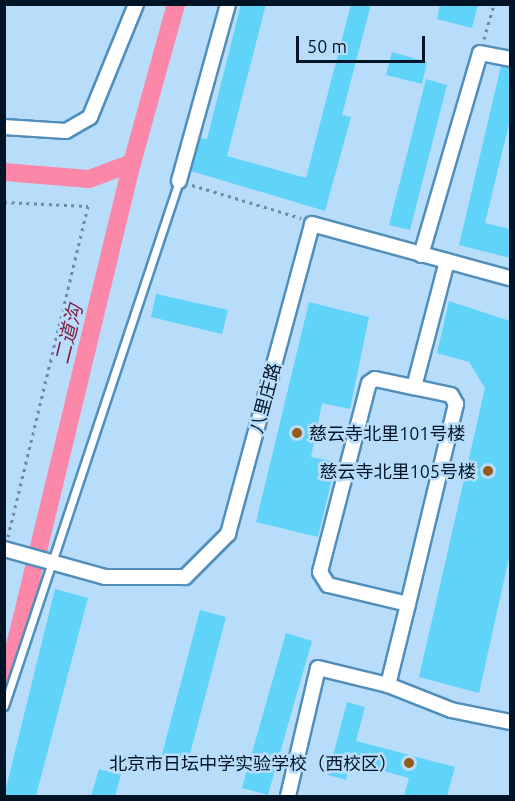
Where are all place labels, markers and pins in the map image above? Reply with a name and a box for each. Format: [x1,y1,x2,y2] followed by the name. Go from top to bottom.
[309,422,465,444] place label: 慈云寺北里101号楼
[290,426,304,440] marker: 慈云寺北里101号楼
[320,460,476,482] place label: 慈云寺北里105号楼
[481,464,495,478] marker: 慈云寺北里105号楼
[109,752,397,774] place label: 北京市日坛中学实验学校（西校区）
[402,756,416,770] marker: 北京市日坛中学实验学校（西校区）

